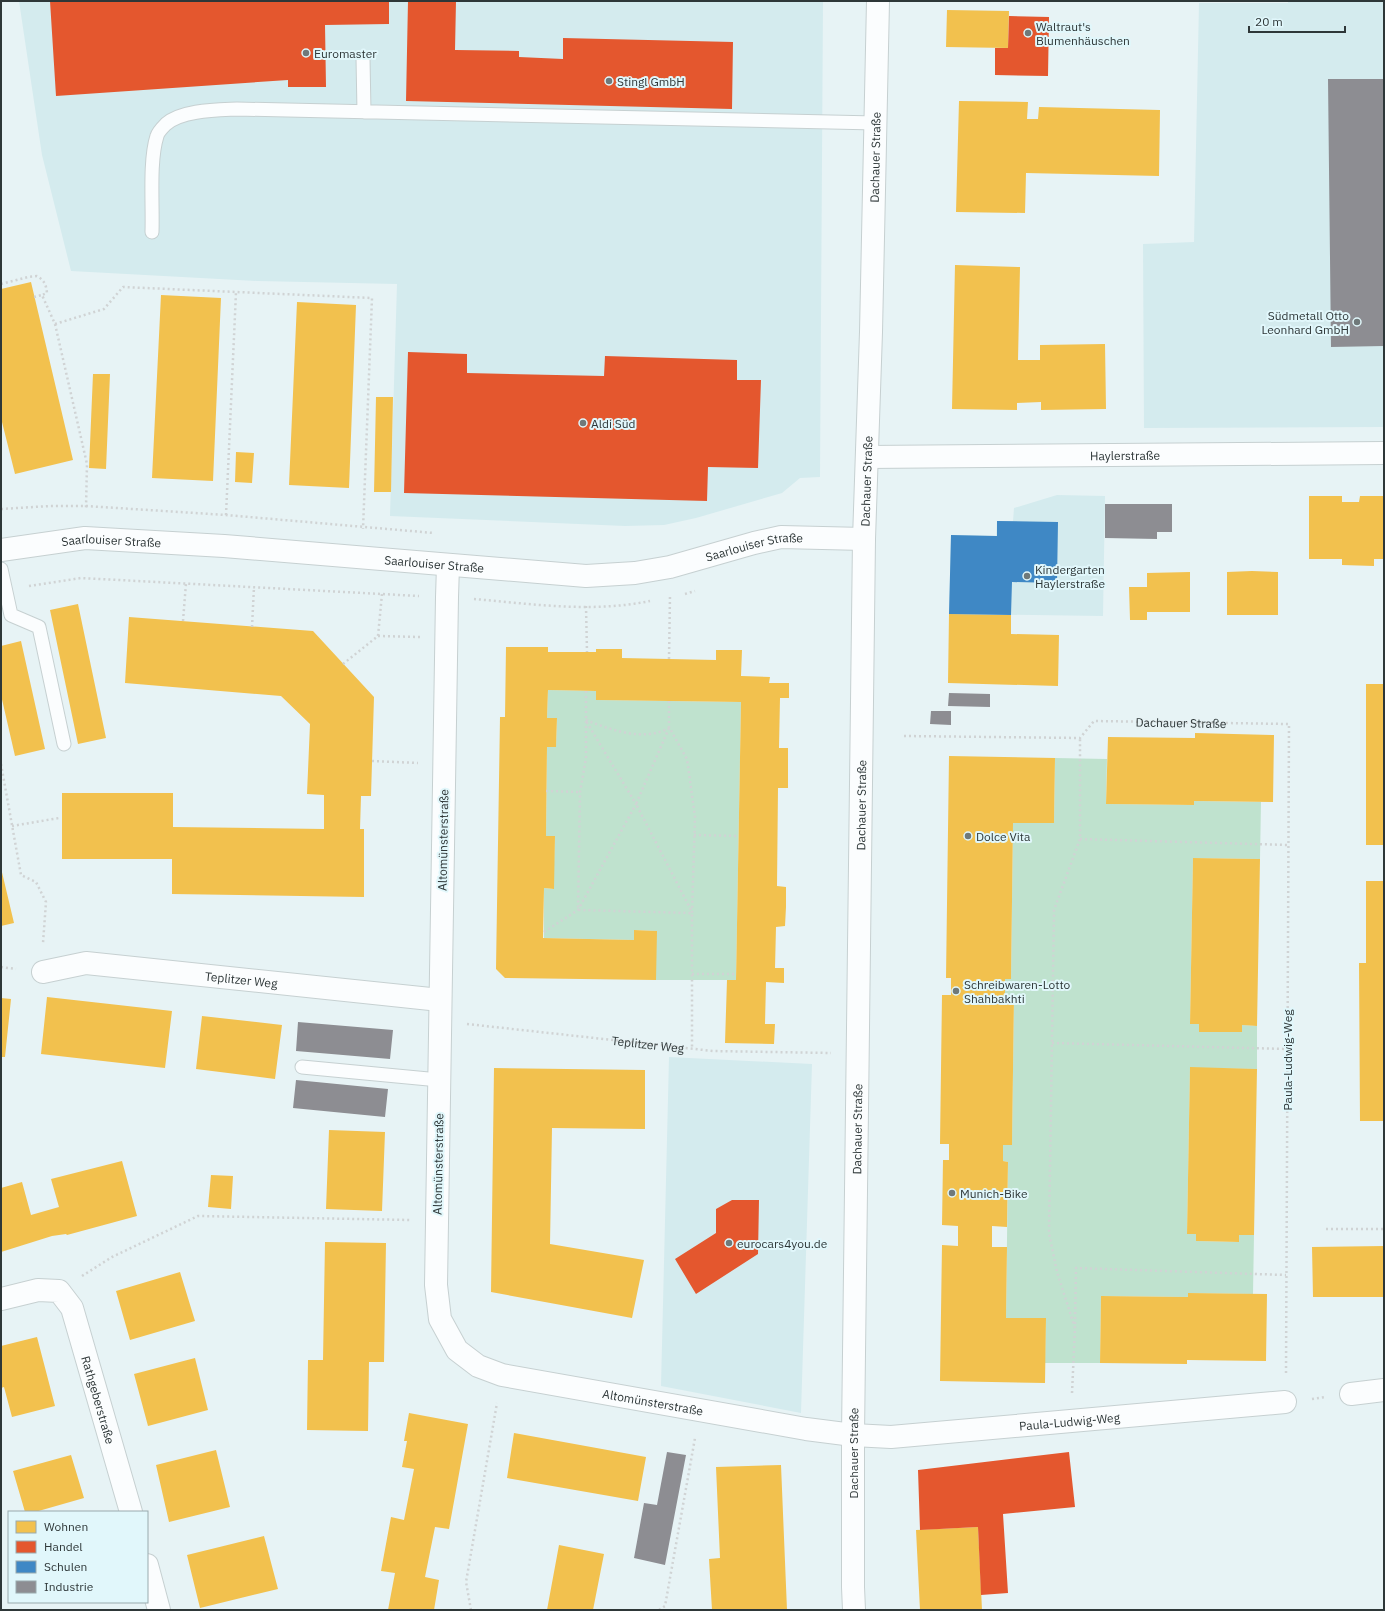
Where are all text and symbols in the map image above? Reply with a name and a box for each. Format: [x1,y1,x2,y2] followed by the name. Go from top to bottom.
[1249,8,1345,34] scale bar
[1255,14,1283,29] text: 20 m
[1036,19,1130,48] place label: Waltraut's Blumenhäuschen
[1023,28,1033,38] marker: Waltraut's Blumenhäuschen
[314,46,377,61] place label: Euromaster
[301,48,311,58] marker: Euromaster
[617,74,685,89] place label: Stingl GmbH
[604,76,614,86] marker: Stingl GmbH
[866,111,883,203] street label: Dachauer Straße
[1261,308,1349,337] place label: Südmetall Otto Leonhard GmbH
[1352,317,1362,327] marker: Südmetall Otto Leonhard GmbH
[591,416,636,431] place label: Aldi Süd
[578,418,588,428] marker: Aldi Süd
[857,435,875,527] street label: Dachauer Straße
[1090,447,1161,463] street label: Haylerstraße
[704,529,804,564] street label: Saarlouiser Straße
[60,530,162,550] street label: Saarlouiser Straße
[384,552,485,575] street label: Saarlouiser Straße
[1035,562,1105,591] place label: Kindergarten Haylerstraße
[1022,571,1032,581] marker: Kindergarten Haylerstraße
[1135,714,1227,731] street label: Dachauer Straße
[853,759,869,851] street label: Dachauer Straße
[435,789,451,891] street label: Altomünsterstraße
[976,829,1031,844] place label: Dolce Vita
[963,831,973,841] marker: Dolce Vita
[204,968,279,991] street label: Teplitzer Weg
[964,977,1071,1006] place label: Schreibwaren-Lotto Shahbakhti
[951,986,961,996] marker: Schreibwaren-Lotto Shahbakhti
[1280,1009,1295,1111] street label: Paula-Ludwig-Weg
[611,1032,686,1055] street label: Teplitzer Weg
[849,1083,865,1174] street label: Dachauer Straße
[430,1113,446,1215] street label: Altomünsterstraße
[960,1186,1028,1201] place label: Munich-Bike
[947,1188,957,1198] marker: Munich-Bike
[737,1236,828,1251] place label: eurocars4you.de
[724,1238,734,1248] marker: eurocars4you.de
[79,1354,118,1446] street label: Rathgeberstraße
[601,1386,705,1418] street label: Altomünsterstraße
[845,1407,861,1498] street label: Dachauer Straße
[1018,1409,1121,1433] street label: Paula-Ludwig-Weg
[8,1511,148,1603] legend
[44,1519,88,1534] text: Wohnen
[44,1539,83,1554] text: Handel
[44,1559,87,1574] text: Schulen
[44,1579,94,1594] text: Industrie

